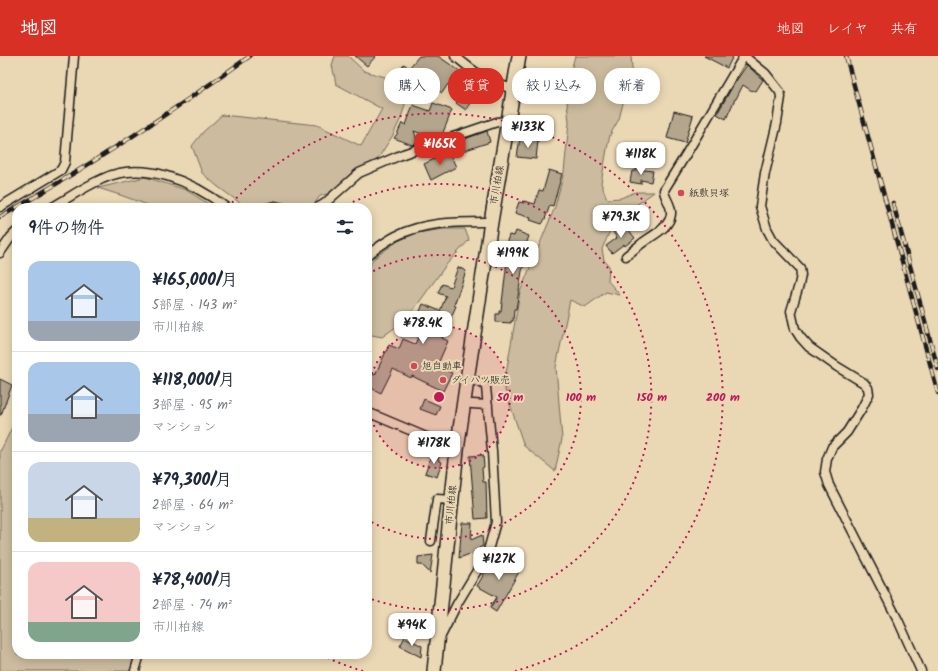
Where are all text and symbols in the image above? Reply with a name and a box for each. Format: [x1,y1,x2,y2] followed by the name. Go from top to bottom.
[20,14,58,44] text: 地図
[777,18,805,40] text: 地図
[827,18,868,40] text: レイヤ
[890,18,918,40] text: 共有
[384,68,440,104] chip: 購入
[448,68,504,104] chip: 賃貸
[512,68,596,104] chip: 絞り込み
[604,68,660,104] chip: 新着
[500,115,556,149] pin: ¥133K
[511,117,545,138] text: ¥133K
[412,132,468,166] pin: ¥165K
[423,134,457,155] text: ¥165K
[613,142,669,176] pin: ¥118K
[625,144,657,165] text: ¥118K
[486,164,508,206] street label: 市川柏線
[689,185,729,201] place label: 紙敷貝塚
[676,188,686,198] marker: 紙敷貝塚
[588,205,654,239] pin: ¥79.3K
[602,207,640,228] text: ¥79.3K
[28,215,105,242] text: 9件の物件
[334,216,356,238] icon: filters
[485,241,541,275] pin: ¥199K
[497,243,529,264] text: ¥199K
[152,267,238,294] text: ¥165,000/月
[60,277,108,325] icon: home
[152,295,237,316] text: 5部屋 · 143 m²
[390,311,456,345] pin: ¥78.4K
[403,313,443,334] text: ¥78.4K
[152,317,204,338] text: 市川柏線
[422,358,462,374] place label: 旭自動車
[409,361,419,371] marker: 旭自動車
[152,367,235,394] text: ¥118,000/月
[451,372,510,388] place label: ダイハツ販売
[438,375,448,385] marker: ダイハツ販売
[60,378,108,426] icon: home
[496,388,524,407] text: 50 m
[566,388,596,407] text: 100 m
[637,388,667,407] text: 150 m
[706,388,740,407] text: 200 m
[432,390,446,404] centre of rings
[152,395,232,416] text: 3部屋 · 95 m²
[152,417,216,438] text: マンション
[406,431,462,465] pin: ¥178K
[417,433,451,454] text: ¥178K
[152,467,232,494] text: ¥79,300/月
[60,478,108,526] icon: home
[441,484,461,526] street label: 市川柏線
[152,495,233,516] text: 2部屋 · 64 m²
[152,517,216,538] text: マンション
[471,547,527,581] pin: ¥127K
[482,549,516,570] text: ¥127K
[152,567,233,594] text: ¥78,400/月
[60,578,108,626] icon: home
[152,595,232,616] text: 2部屋 · 74 m²
[388,613,436,647] pin: ¥94K
[397,615,427,636] text: ¥94K
[152,617,204,638] text: 市川柏線

